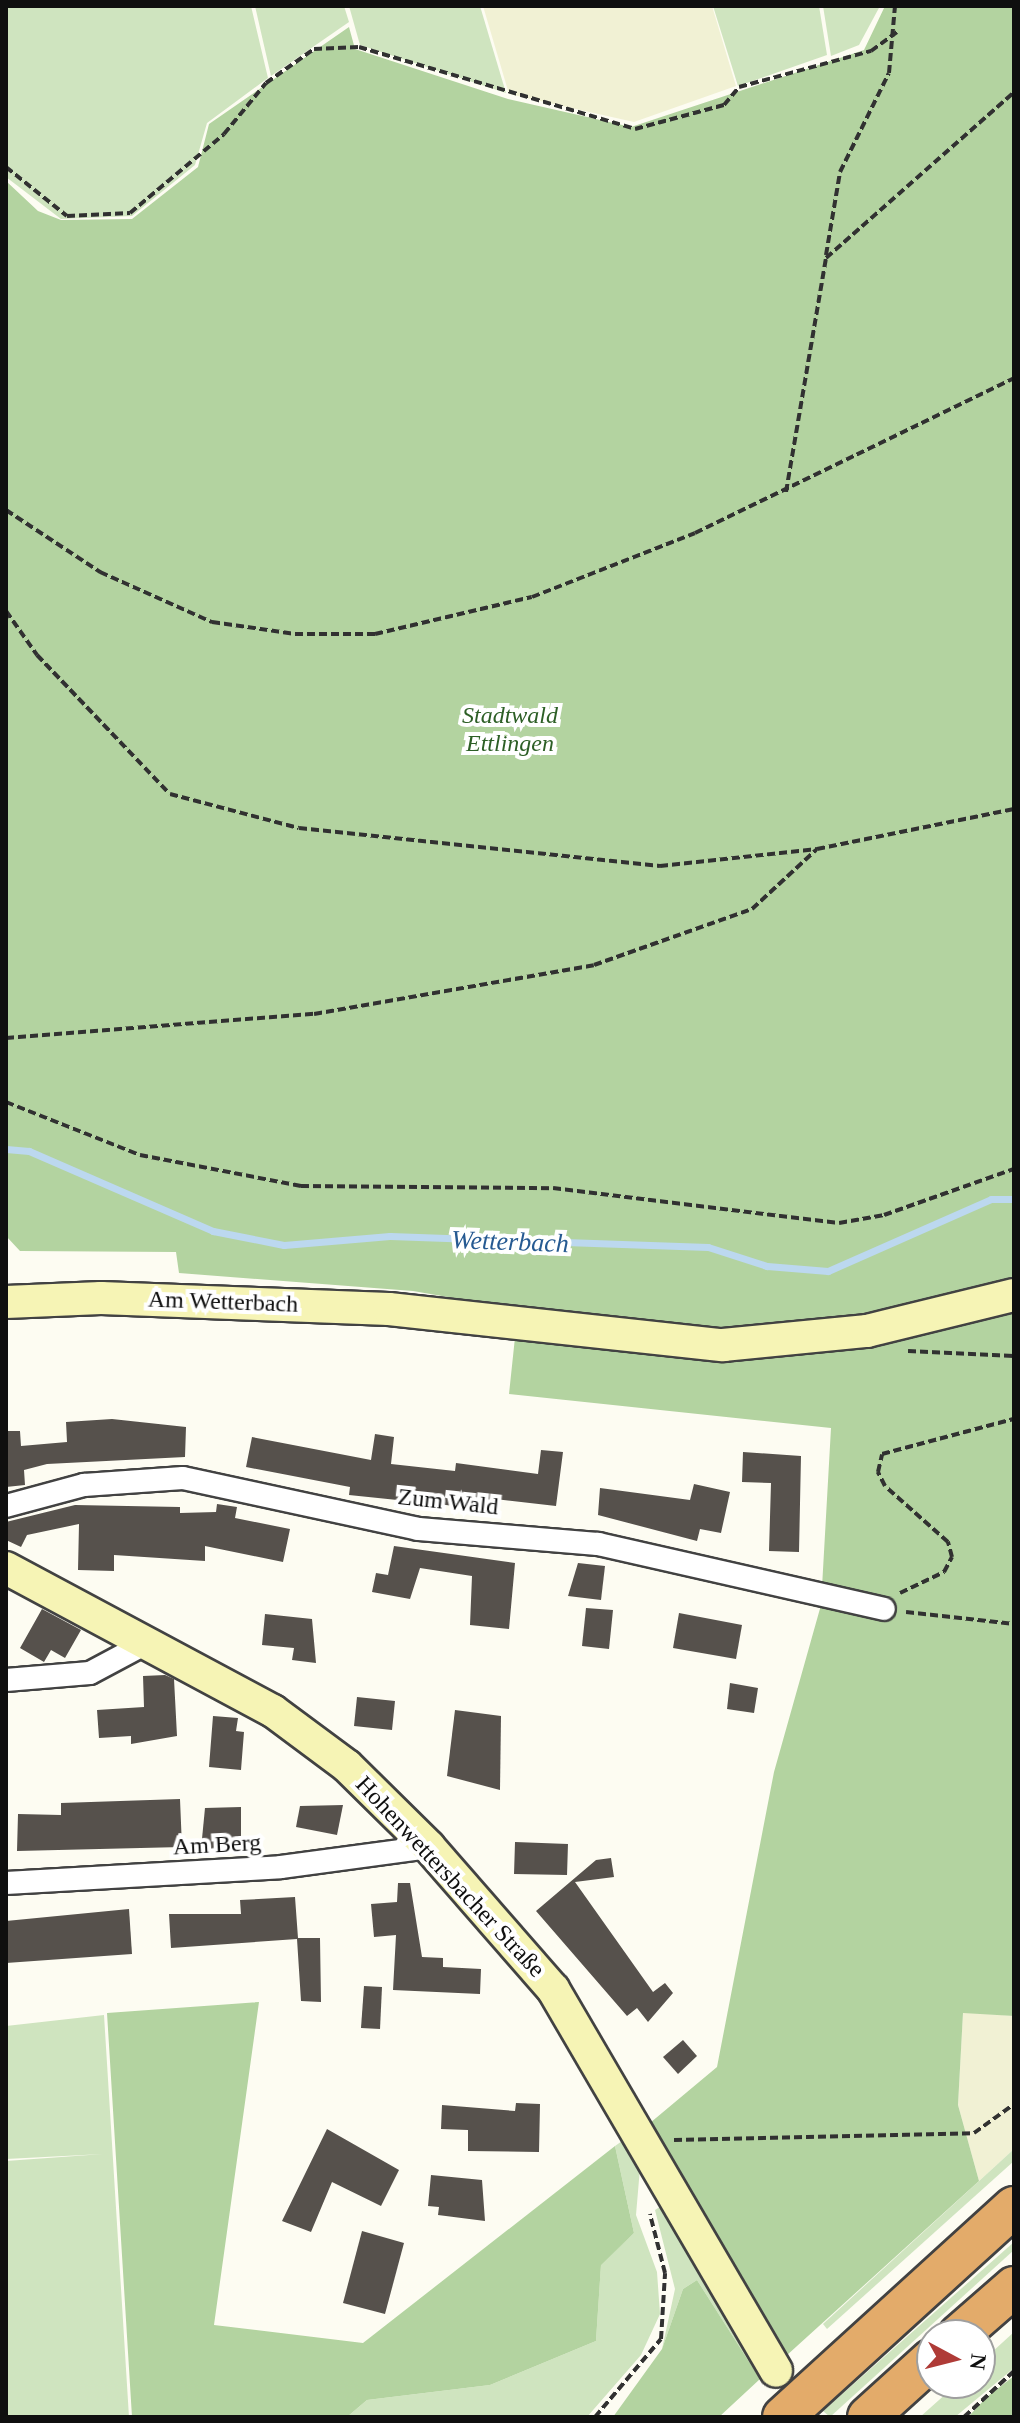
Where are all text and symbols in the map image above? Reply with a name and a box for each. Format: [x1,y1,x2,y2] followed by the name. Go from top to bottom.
[462,702,558,758] park label: Stadtwald Ettlingen
[451,1224,569,1260] water label: Wetterbach
[147,1285,299,1319] street label: Am Wetterbach
[396,1482,500,1522] street label: Zum Wald
[349,1770,551,1984] street label: Hohenwettersbacher Straße
[172,1828,262,1862] street label: Am Berg
[916,2319,996,2399] north arrow
[965,2352,992,2371] text: N

